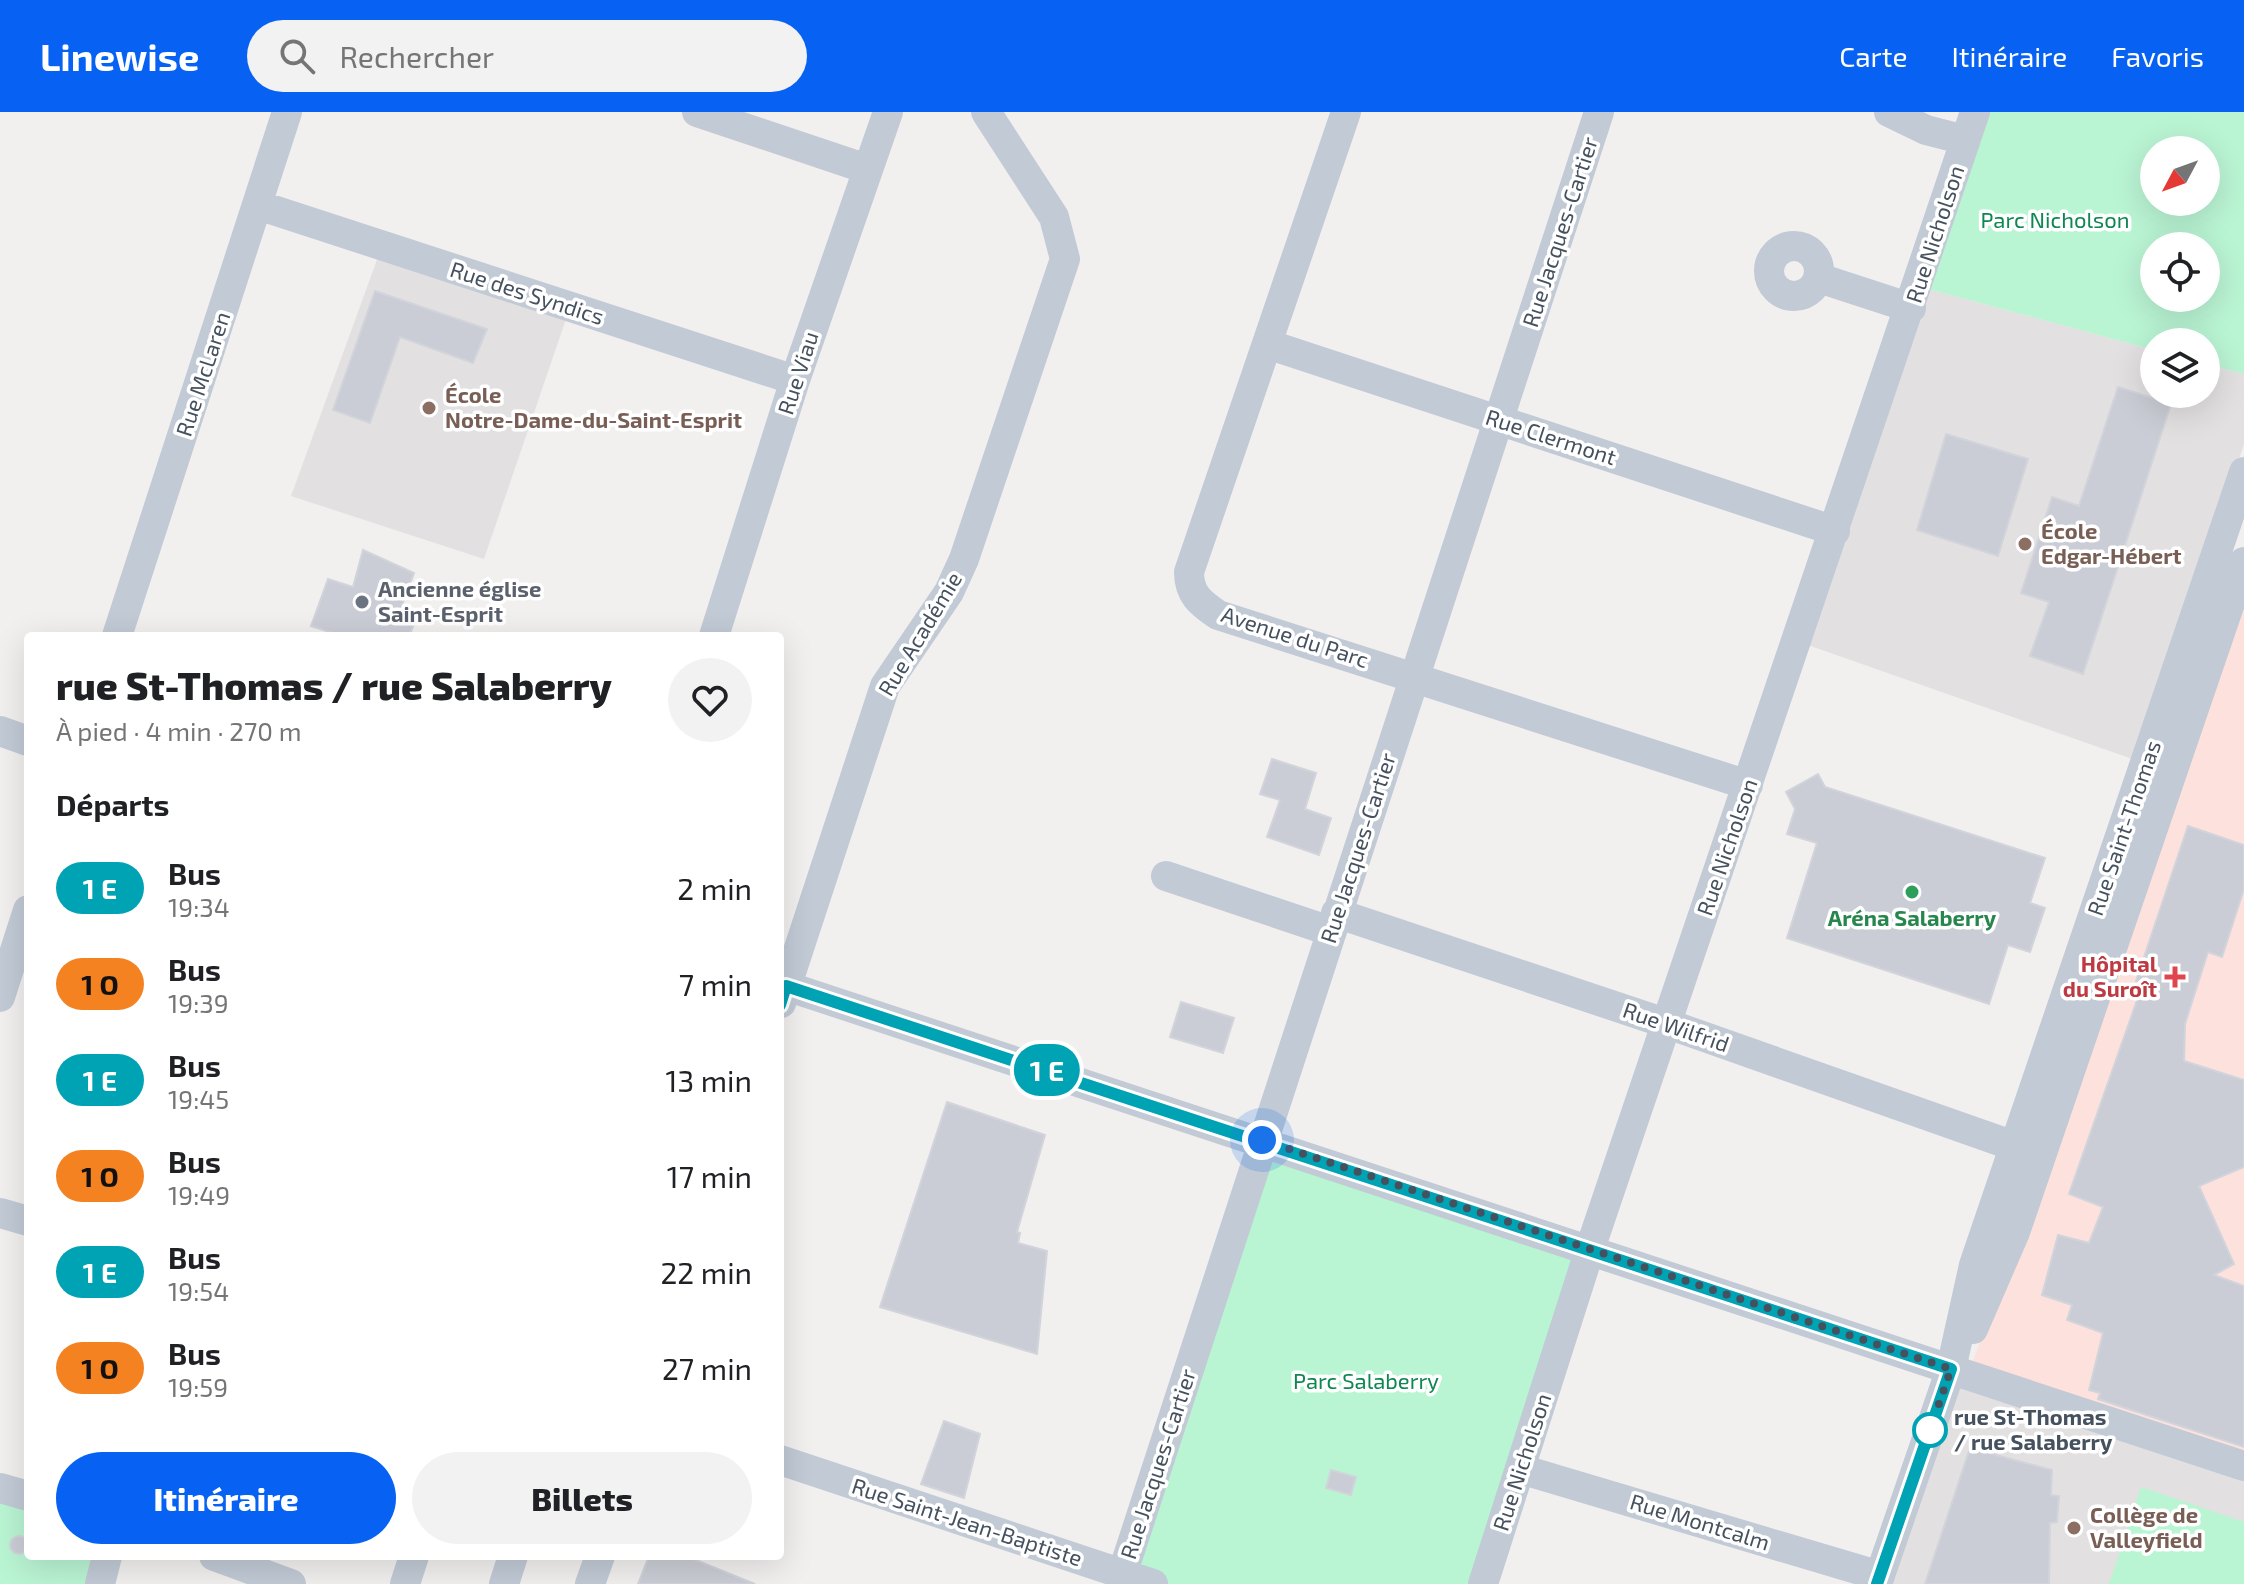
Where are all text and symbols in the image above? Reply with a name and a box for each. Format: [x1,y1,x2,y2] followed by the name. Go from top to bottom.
[247,20,807,92] search box
[40,33,199,79] text: Linewise
[275,34,319,78] icon: search
[339,38,494,74] text: Rechercher
[1839,39,1908,73] text: Carte
[1952,39,2067,73] text: Itinéraire
[2111,39,2204,73] text: Favoris
[1516,133,1602,330] street label: Rue Jacques-Cartier
[2140,136,2220,216] north arrow
[2140,136,2220,408] map controls
[1900,162,1968,306] street label: Rue Nicholson
[1980,206,2130,232] park label: Parc Nicholson
[2140,232,2220,312] button: locate
[447,255,607,329] street label: Rue des Syndics
[170,308,234,439] street label: Rue McLaren
[771,328,823,418] street label: Rue Viau
[2140,328,2220,408] button: layers
[445,381,742,432] place label: École Notre-Dame-du-Saint-Esprit
[420,399,438,417] marker: École Notre-Dame-du-Saint-Esprit
[1483,403,1620,469] street label: Rue Clermont
[2041,517,2182,568] place label: École Edgar-Hébert
[2016,535,2034,553] marker: École Edgar-Hébert
[872,567,966,700] street label: Rue Académie
[378,575,541,626] place label: Ancienne église Saint-Esprit
[353,593,371,611] marker: Ancienne église Saint-Esprit
[1219,600,1372,672] street label: Avenue du Parc
[668,658,752,742] button: heart
[56,662,612,708] text: rue St-Thomas / rue Salaberry
[56,715,302,746] text: À pied · 4 min · 270 m
[2081,737,2165,918] street label: Rue Saint-Thomas
[1314,749,1400,946] street label: Rue Jacques-Cartier
[1691,775,1762,918] street label: Rue Nicholson
[56,786,170,822] text: Départs
[168,855,221,891] text: Bus
[677,870,752,906] text: 2 min
[83,871,117,905] text: 1 E
[1903,883,1921,901] marker: Aréna Salaberry
[168,891,230,922] text: 19:34
[1828,904,1997,931] place label: Aréna Salaberry
[2063,950,2158,1001] place label: Hôpital du Suroît
[168,951,221,987] text: Bus
[679,966,752,1002] text: 7 min
[2164,966,2186,988] marker: Hôpital du Suroît
[81,967,119,1001] text: 1 O
[168,987,229,1018] text: 19:39
[1620,996,1733,1056] street label: Rue Wilfrid
[1001,1044,1093,1096] line badge: 1 E
[168,1047,221,1083] text: Bus
[1030,1053,1064,1087] text: 1 E
[666,1062,752,1098] text: 13 min
[83,1063,117,1097] text: 1 E
[168,1083,229,1114] text: 19:45
[1242,1120,1282,1160] your location
[168,1143,221,1179] text: Bus
[667,1158,752,1194] text: 17 min
[81,1159,119,1193] text: 1 O
[168,1179,230,1210] text: 19:49
[168,1239,221,1275] text: Bus
[660,1254,752,1290] text: 22 min
[83,1255,117,1289] text: 1 E
[168,1275,229,1306] text: 19:54
[168,1335,221,1371] text: Bus
[662,1350,752,1386] text: 27 min
[81,1351,119,1385] text: 1 O
[1114,1365,1200,1562] street label: Rue Jacques-Cartier
[1293,1367,1439,1393] park label: Parc Salaberry
[168,1371,228,1402] text: 19:59
[1487,1390,1555,1534] street label: Rue Nicholson
[1954,1403,2113,1455] place label: rue St-Thomas / rue Salaberry
[1913,1413,1947,1447] marker: rue St-Thomas / rue Salaberry
[56,1452,396,1544] button: Itinéraire
[412,1452,752,1544] button: Billets
[849,1472,1086,1571] street label: Rue Saint-Jean-Baptiste
[1627,1487,1773,1555] street label: Rue Montcalm
[2090,1501,2203,1553] place label: Collège de Valleyfield
[2065,1519,2083,1537] marker: Collège de Valleyfield

